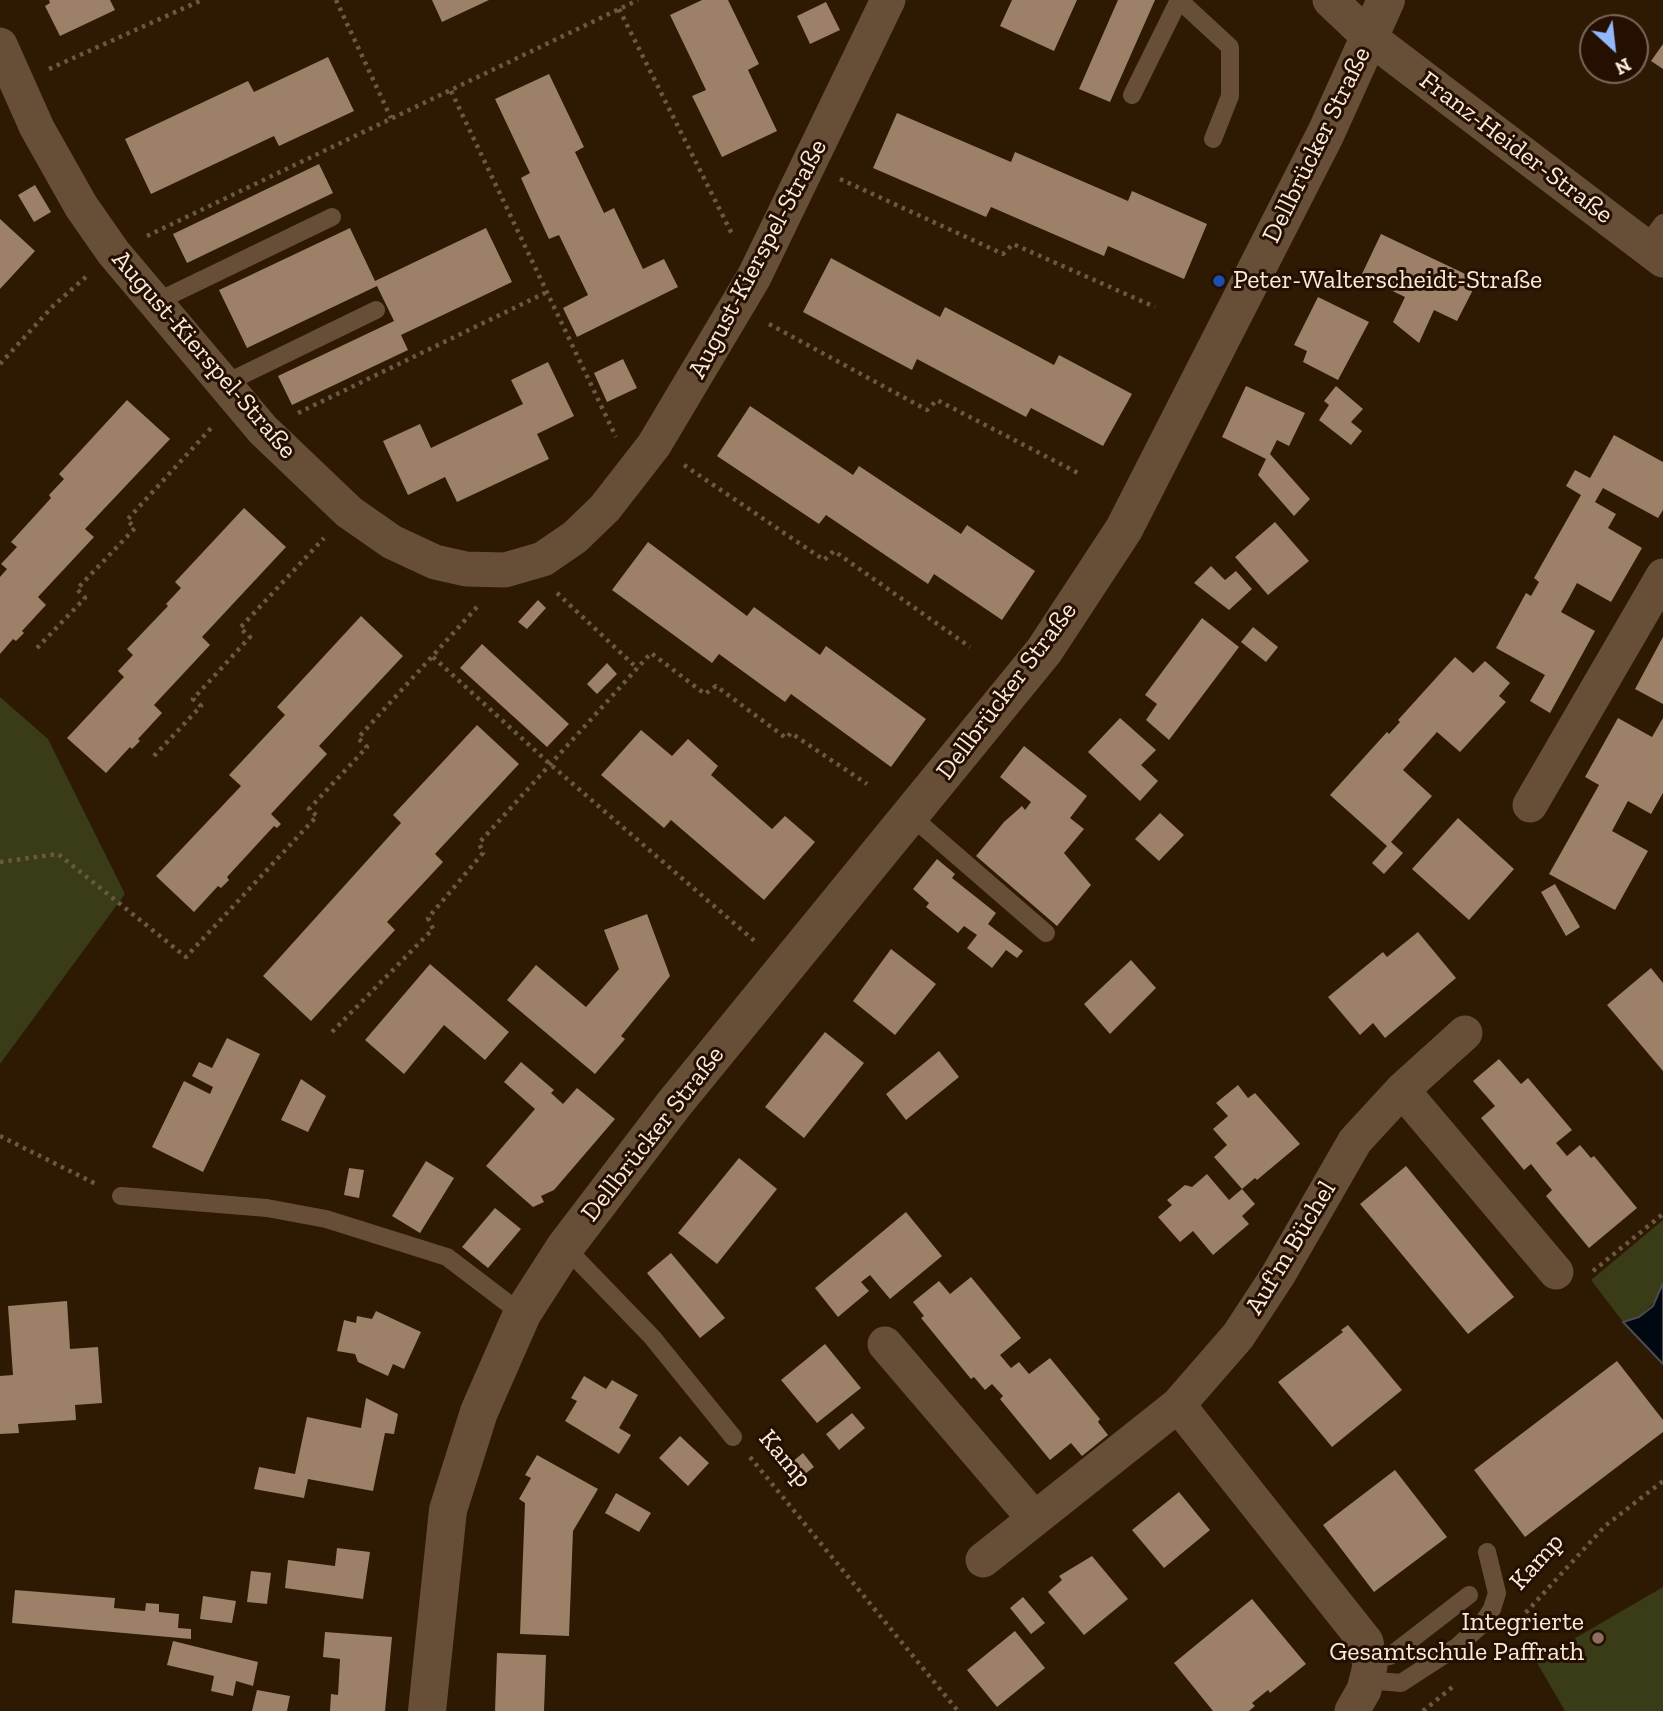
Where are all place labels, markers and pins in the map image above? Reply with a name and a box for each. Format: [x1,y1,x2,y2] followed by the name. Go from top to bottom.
[1233,265,1542,297] place label: Peter-Walterscheidt-Straße
[1211,273,1227,289] marker: Peter-Walterscheidt-Straße
[1329,1607,1584,1668] place label: Integrierte Gesamtschule Paffrath
[1590,1630,1606,1646] marker: Integrierte Gesamtschule Paffrath

